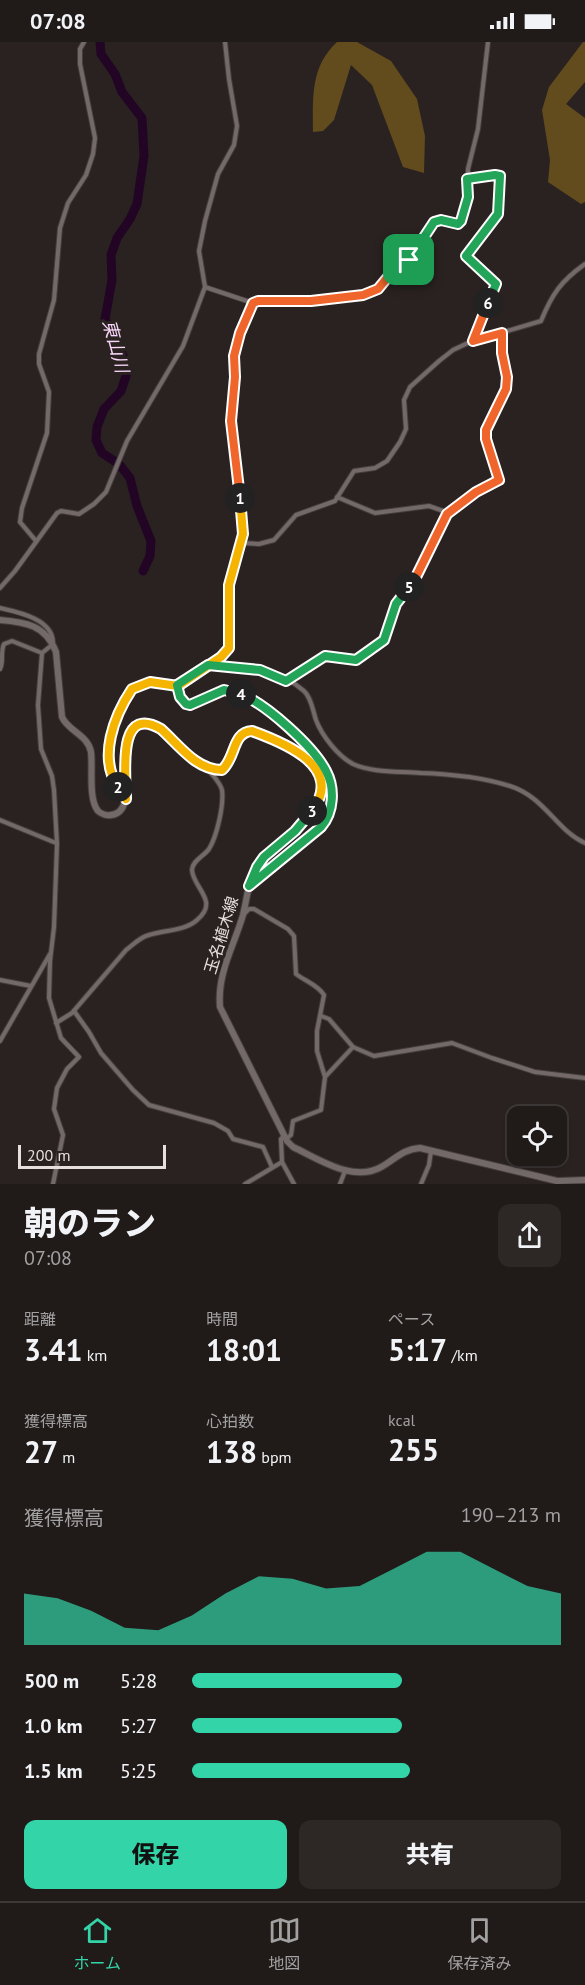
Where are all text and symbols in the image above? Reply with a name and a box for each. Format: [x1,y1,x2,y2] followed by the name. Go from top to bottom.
[30,7,86,35] text: 07:08
[383,234,434,285] pin
[392,243,425,276] icon: arrive
[473,288,503,318] pin: 6
[483,293,493,313] text: 6
[98,317,135,377] water label: 東山川
[225,483,255,513] pin: 1
[235,488,245,508] text: 1
[394,572,424,602] pin: 5
[404,577,414,597] text: 5
[226,679,256,709] pin: 4
[236,684,246,704] text: 4
[103,772,133,802] pin: 2
[113,777,123,797] text: 2
[297,796,327,826] pin: 3
[307,801,317,821] text: 3
[200,894,242,976] street label: 玉名植木線
[507,1106,567,1166] map controls
[507,1106,567,1166] button: locate
[18,1142,166,1170] scale bar
[27,1145,70,1165] text: 200 m
[24,1201,156,1244] text: 朝のラン
[498,1204,561,1267] button: share
[24,1245,72,1271] text: 07:08
[24,1309,56,1329] text: 距離
[206,1309,238,1329] text: 時間
[388,1309,435,1329] text: ペース
[24,1330,82,1369] text: 3.41
[206,1330,282,1369] text: 18:01
[388,1330,447,1369] text: 5:17
[82,1345,107,1365] text: km
[447,1345,478,1365] text: /km
[388,1410,415,1430] text: kcal
[24,1411,88,1431] text: 獲得標高
[206,1411,254,1431] text: 心拍数
[388,1430,439,1469] text: 255
[24,1432,58,1471] text: 27
[206,1432,257,1471] text: 138
[58,1447,75,1467] text: m
[257,1447,292,1467] text: bpm
[461,1502,561,1528] text: 190–213 m
[24,1505,104,1531] text: 獲得標高
[24,1668,79,1694] text: 500 m
[120,1668,157,1694] text: 5:28
[24,1713,83,1739] text: 1.0 km
[120,1713,157,1739] text: 5:27
[24,1758,83,1784] text: 1.5 km
[120,1758,157,1784] text: 5:25
[24,1820,287,1889] button: 保存
[299,1820,561,1889] button: 共有
[73,1914,121,1974] tab: ホーム
[268,1914,301,1974] tab: 地図
[448,1914,512,1974] tab: 保存済み

